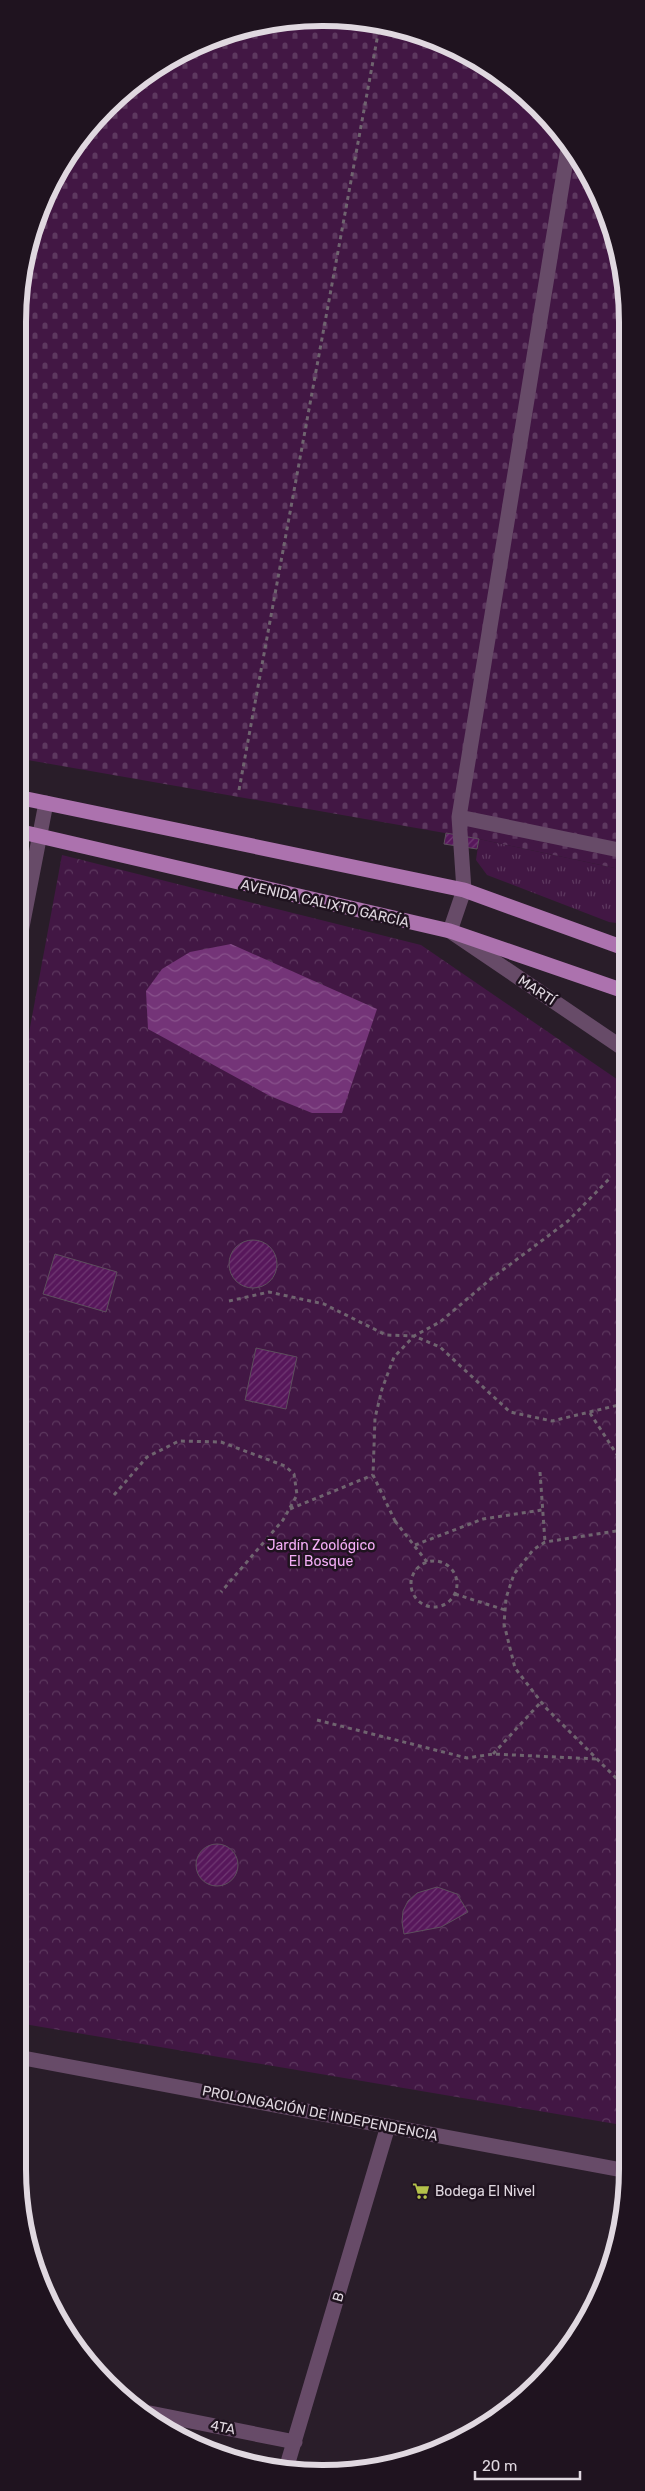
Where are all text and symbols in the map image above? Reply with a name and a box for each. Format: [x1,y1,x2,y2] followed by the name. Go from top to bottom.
[239,875,412,931] street label: AVENIDA CALIXTO GARCÍA
[515,971,560,1010] street label: MARTÍ
[267,1537,375,1570] park label: Jardín Zoológico El Bosque
[201,2081,440,2145] street label: PROLONGACIÓN DE INDEPENDENCIA
[411,2181,431,2201] supermarket icon: Bodega El Nivel
[435,2183,535,2200] place label: Bodega El Nivel
[329,2290,348,2304] street label: B
[209,2417,237,2438] street label: 4TA
[475,2448,580,2480] scale bar
[482,2457,517,2475] text: 20 m

